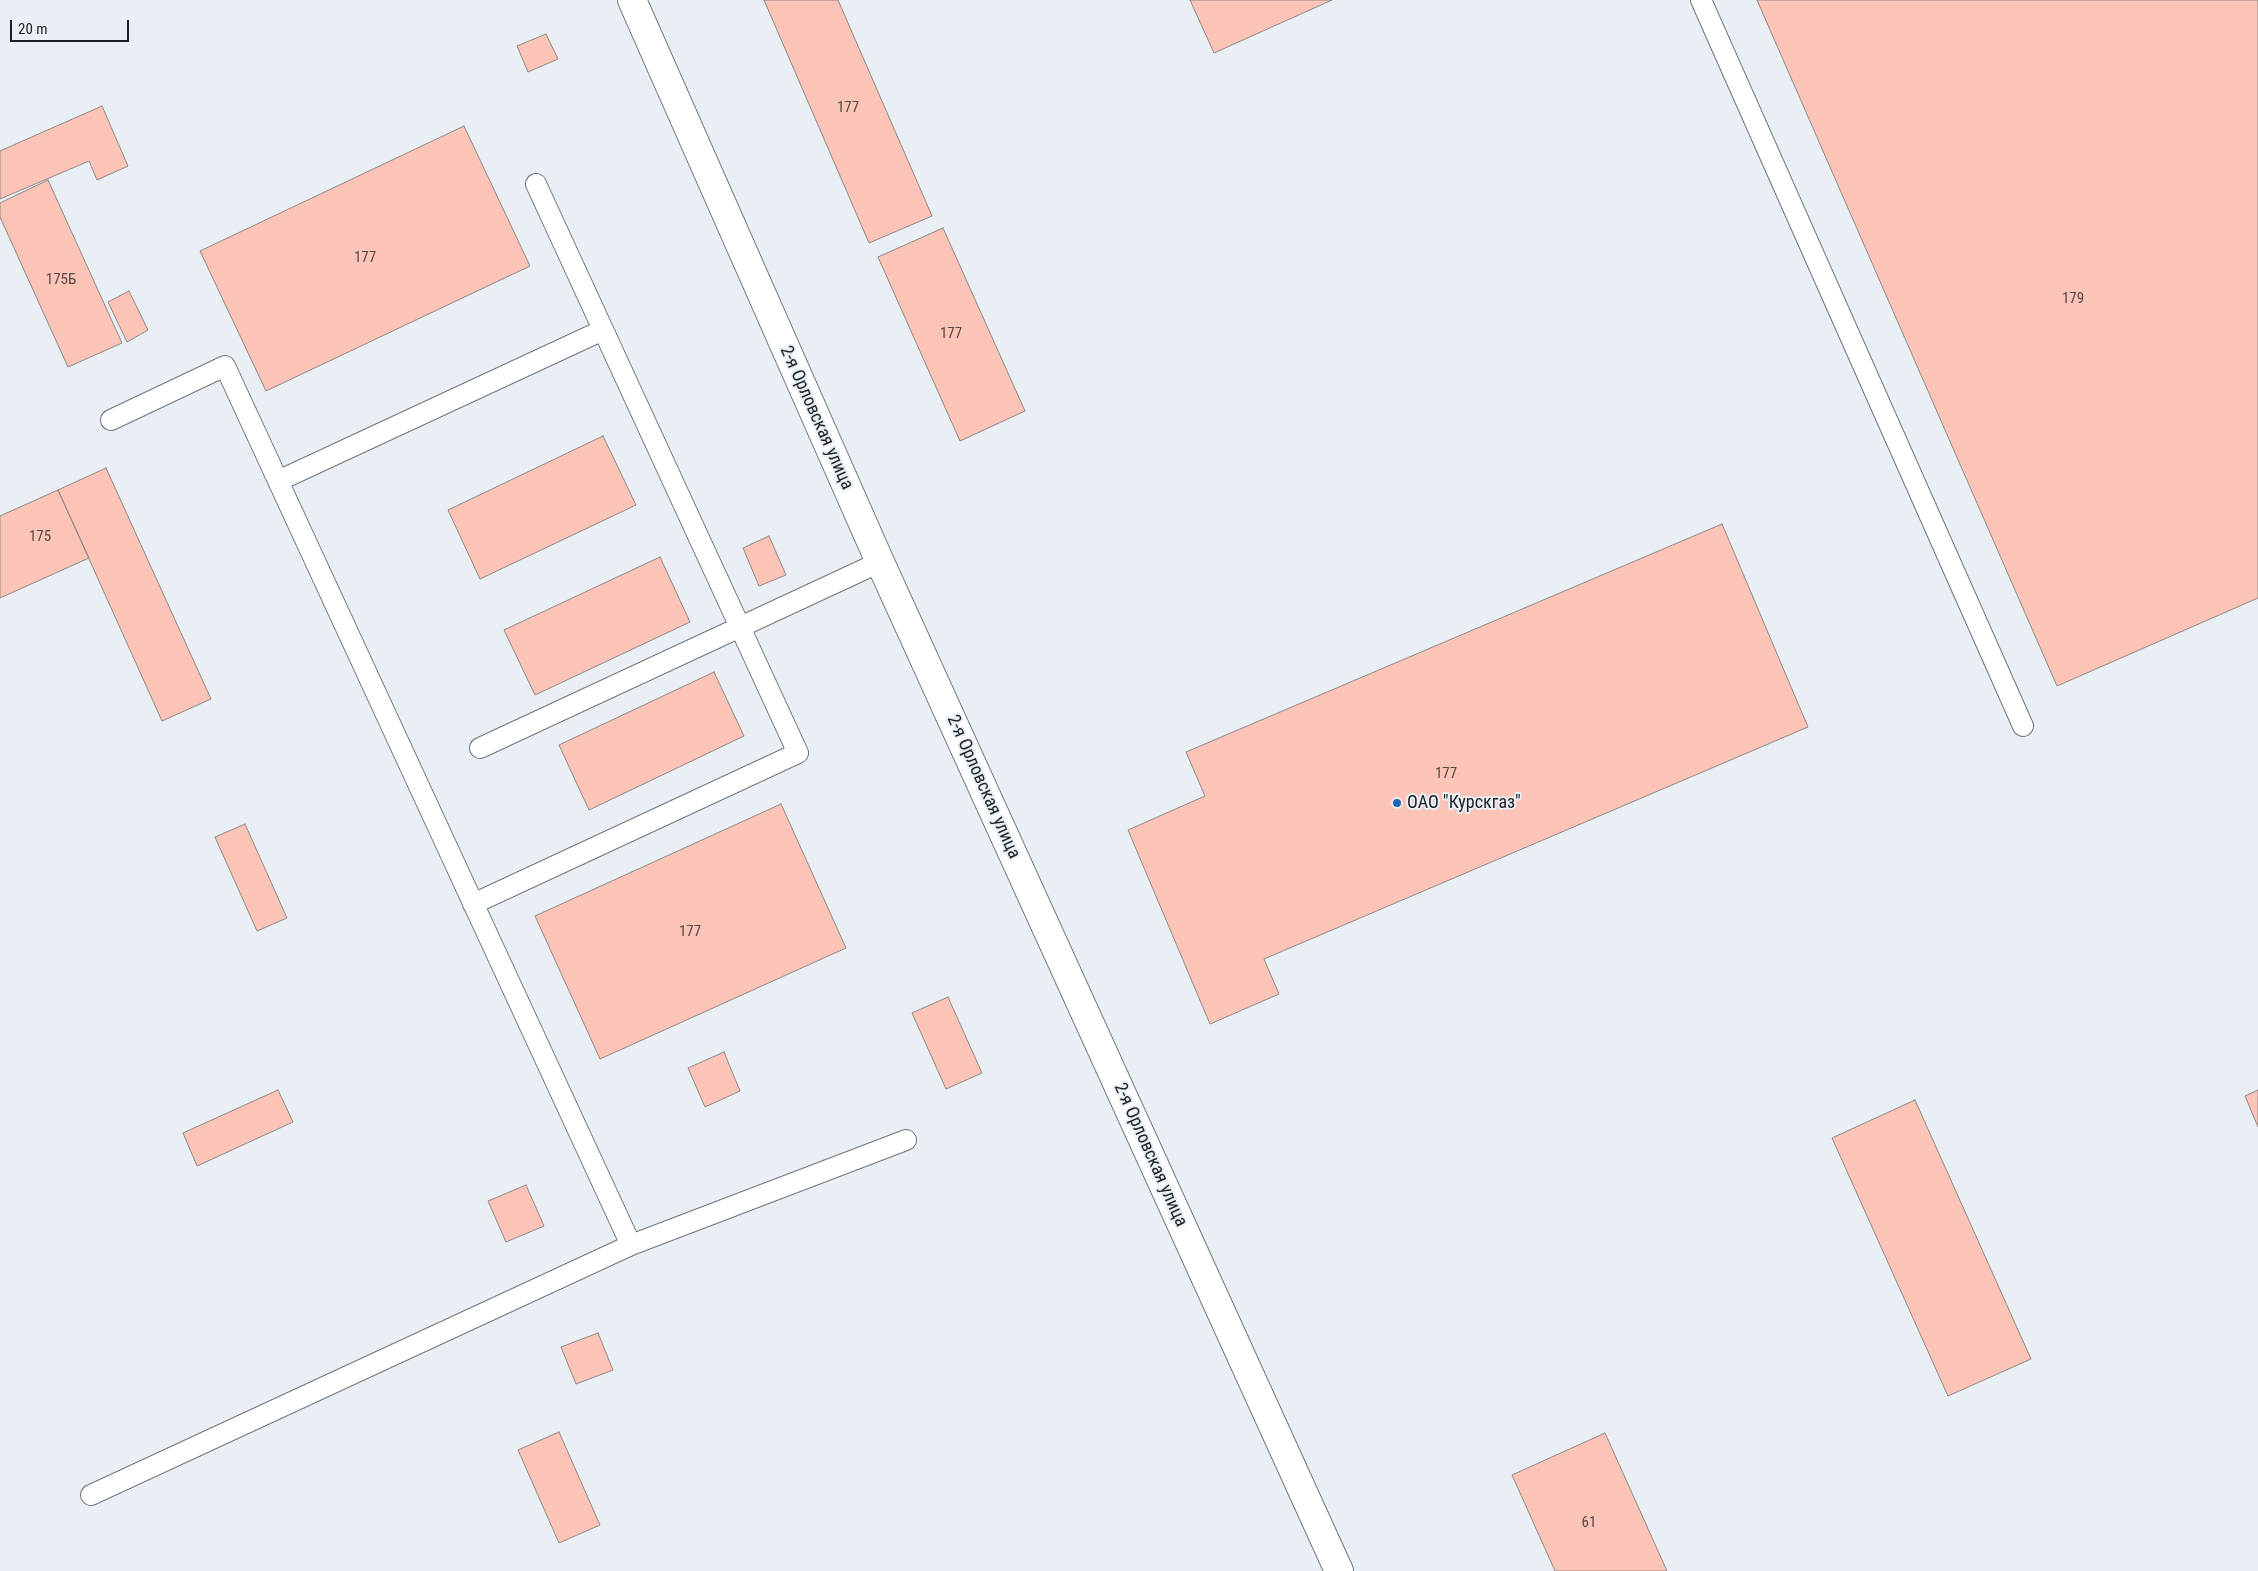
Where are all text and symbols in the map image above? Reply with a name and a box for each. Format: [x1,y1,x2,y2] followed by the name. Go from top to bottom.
[12,10,131,42] scale bar
[18,20,48,38] text: 20 m
[837,99,859,117] house number: 177
[354,249,376,267] house number: 177
[46,271,76,289] house number: 175Б
[2062,290,2084,308] house number: 179
[940,325,962,343] house number: 177
[775,343,857,493] street label: 2-я Орловская улица
[29,528,51,546] house number: 175
[942,712,1024,862] street label: 2-я Орловская улица
[1435,765,1457,783] house number: 177
[1407,792,1521,814] place label: ОАО "Курскгаз"
[1391,797,1403,809] marker: ОАО "Курскгаз"
[679,923,701,941] house number: 177
[1109,1080,1191,1230] street label: 2-я Орловская улица
[1582,1514,1596,1532] house number: 61

